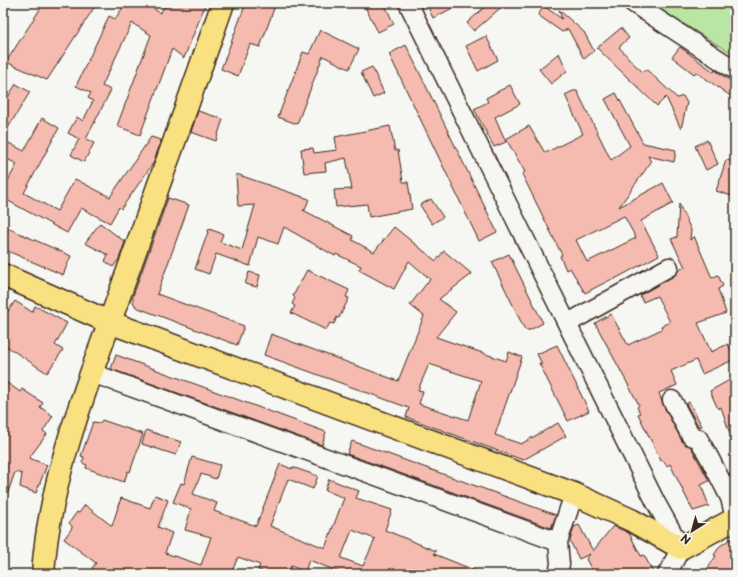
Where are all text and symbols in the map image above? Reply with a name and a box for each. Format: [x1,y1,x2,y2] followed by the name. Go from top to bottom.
[672,511,712,551] north arrow
[677,530,694,549] text: N

